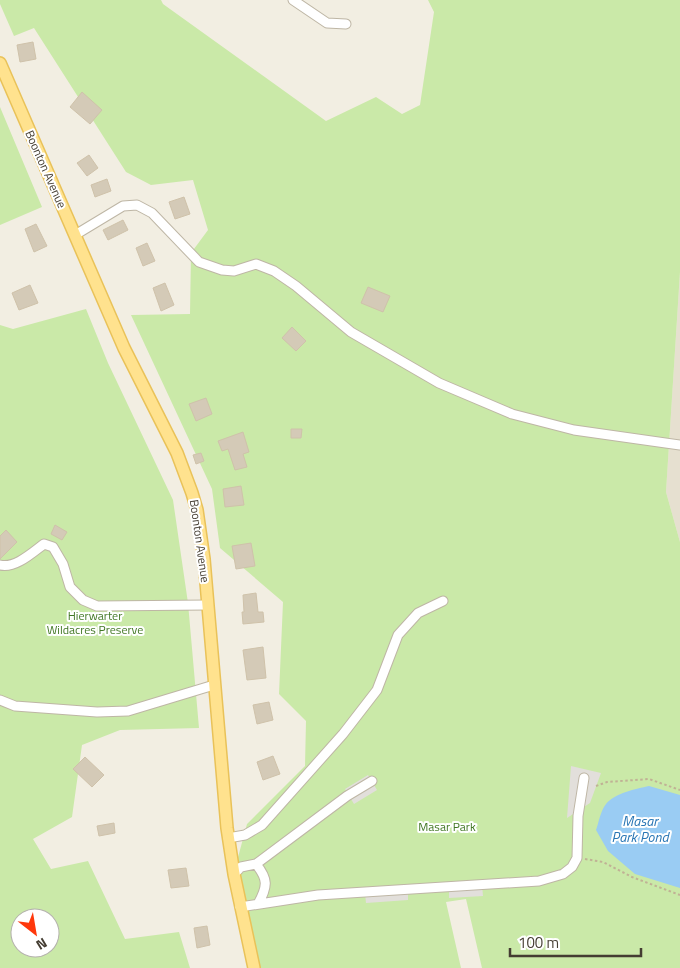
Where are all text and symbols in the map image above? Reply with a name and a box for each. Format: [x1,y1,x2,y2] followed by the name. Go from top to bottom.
[20,127,72,211] street label: Boonton Avenue
[185,498,215,584] street label: Boonton Avenue
[47,606,143,639] park label: Hierwarter Wildacres Preserve
[612,810,670,847] water label: Masar Park Pond
[418,817,476,836] park label: Masar Park
[10,908,60,958] north arrow
[510,926,641,958] scale bar
[518,931,559,954] text: 100 m
[32,933,52,956] text: N

